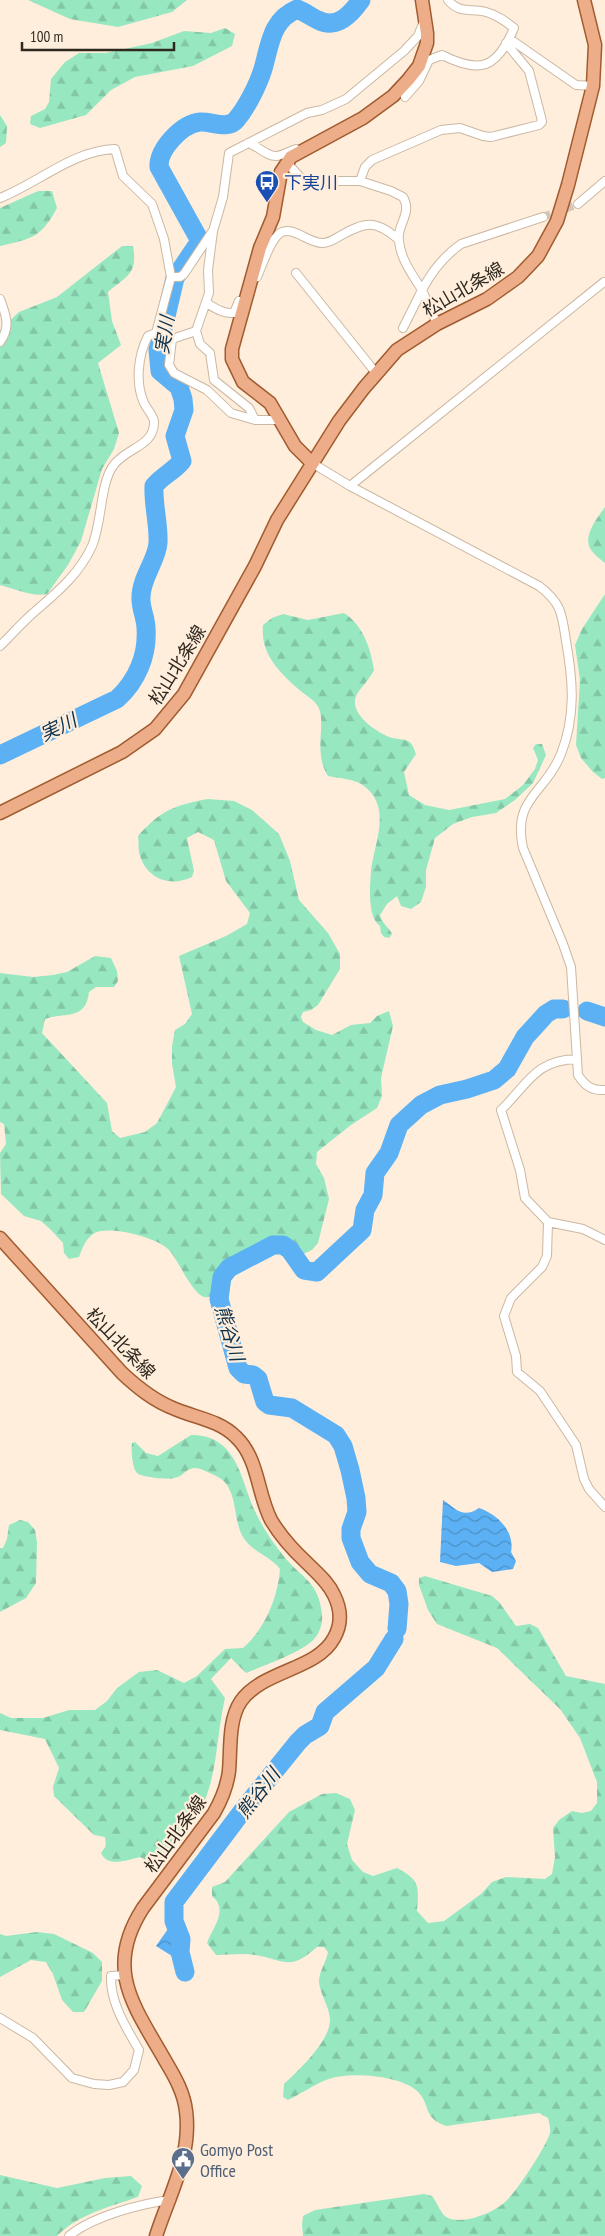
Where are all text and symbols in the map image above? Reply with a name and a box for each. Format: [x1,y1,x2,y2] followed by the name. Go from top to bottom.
[22,20,175,52] scale bar
[30,27,63,46] text: 100 m
[254,169,280,203] bus stop icon: 下実川
[284,171,338,194] place label: 下実川
[418,257,508,321] street label: 松山北条線
[149,312,179,356] water label: 実川
[143,621,211,709] street label: 松山北条線
[36,707,82,746] water label: 実川
[210,1302,250,1366] water label: 熊谷川
[81,1303,161,1383] street label: 松山北条線
[231,1762,286,1823] water label: 熊谷川
[139,1791,211,1877] street label: 松山北条線
[200,2138,273,2182] place label: Gomyo Post Office
[170,2146,196,2180] public building icon: Gomyo Post Office

